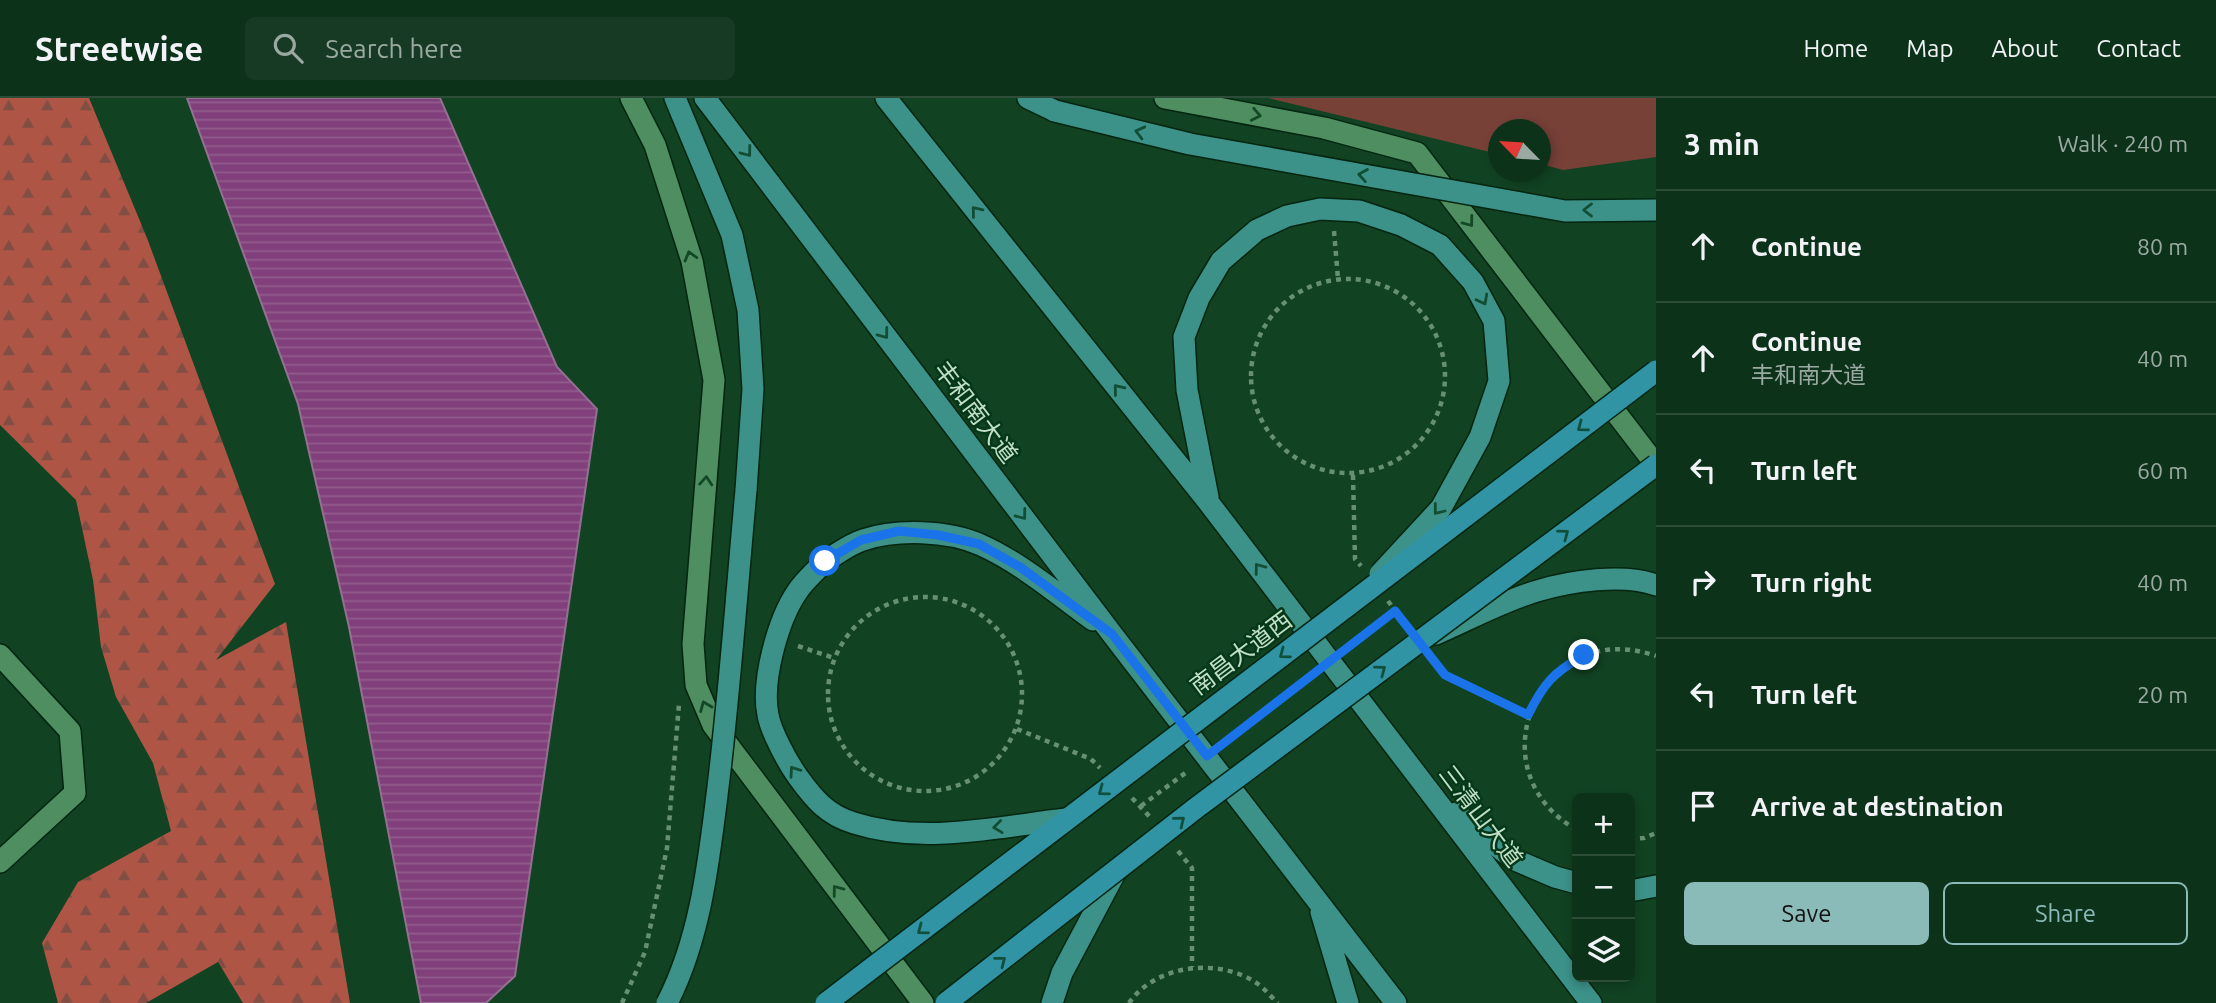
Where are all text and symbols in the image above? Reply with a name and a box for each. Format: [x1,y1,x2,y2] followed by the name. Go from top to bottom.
[245,17,735,80] search box
[269,29,307,67] icon: search
[35,30,203,67] text: Streetwise
[325,34,463,63] text: Search here
[1803,35,1868,62] text: Home
[1906,35,1953,62] text: Map
[1991,35,2058,62] text: About
[2096,35,2181,62] text: Contact
[1250,107,1262,122] one-way arrow
[1488,119,1551,182] north arrow
[1134,126,1146,140] one-way arrow
[1684,127,1760,161] text: 3 min
[2057,131,2188,156] text: Walk · 240 m
[738,145,751,157] one-way arrow
[1357,168,1369,183] one-way arrow
[1582,202,1593,218] one-way arrow
[972,207,985,219] one-way arrow
[1461,214,1474,226] one-way arrow
[1684,227,1722,265] icon: ahead
[1751,232,1862,261] text: Continue
[2137,234,2188,259] text: 80 m
[684,250,699,262] one-way arrow
[1474,293,1488,305] one-way arrow
[876,326,889,338] one-way arrow
[1751,327,1862,356] text: Continue
[1684,339,1722,377] icon: ahead
[2137,346,2188,371] text: 40 m
[929,356,1023,468] street label: 丰和南大道
[1751,362,1866,387] text: 丰和南大道
[1114,384,1127,397] one-way arrow
[1577,419,1590,432] one-way arrow
[1684,451,1722,489] icon: left
[1751,456,1857,485] text: Turn left
[2137,458,2188,483] text: 60 m
[699,475,714,486] one-way arrow
[1434,502,1447,514] one-way arrow
[1013,507,1026,519] one-way arrow
[1556,530,1569,542] one-way arrow
[809,545,840,576] route start
[1254,563,1267,576] one-way arrow
[1684,563,1722,601] icon: right
[1751,568,1872,597] text: Turn right
[2137,570,2188,595] text: 40 m
[1185,606,1297,700] street label: 南昌大道西
[1568,639,1599,670] route end
[1279,645,1292,658] one-way arrow
[1374,666,1386,678] one-way arrow
[1684,675,1722,713] icon: left
[1751,680,1857,709] text: Turn left
[2137,682,2188,707] text: 20 m
[699,700,713,712] one-way arrow
[1434,760,1528,872] street label: 三清山大道
[790,766,802,779] one-way arrow
[1098,783,1111,796] one-way arrow
[1684,787,1722,825] icon: arrive
[1751,792,2004,821] text: Arrive at destination
[1572,793,1635,982] map controls
[1572,793,1635,856] button: +
[1172,817,1184,830] one-way arrow
[993,819,1004,834] one-way arrow
[1572,856,1635,919] button: −
[1684,882,1929,945] button: Save
[1943,882,2188,945] button: Share
[833,885,846,898] one-way arrow
[1572,919,1635,982] button: layers
[917,921,930,934] one-way arrow
[993,957,1005,970] one-way arrow

